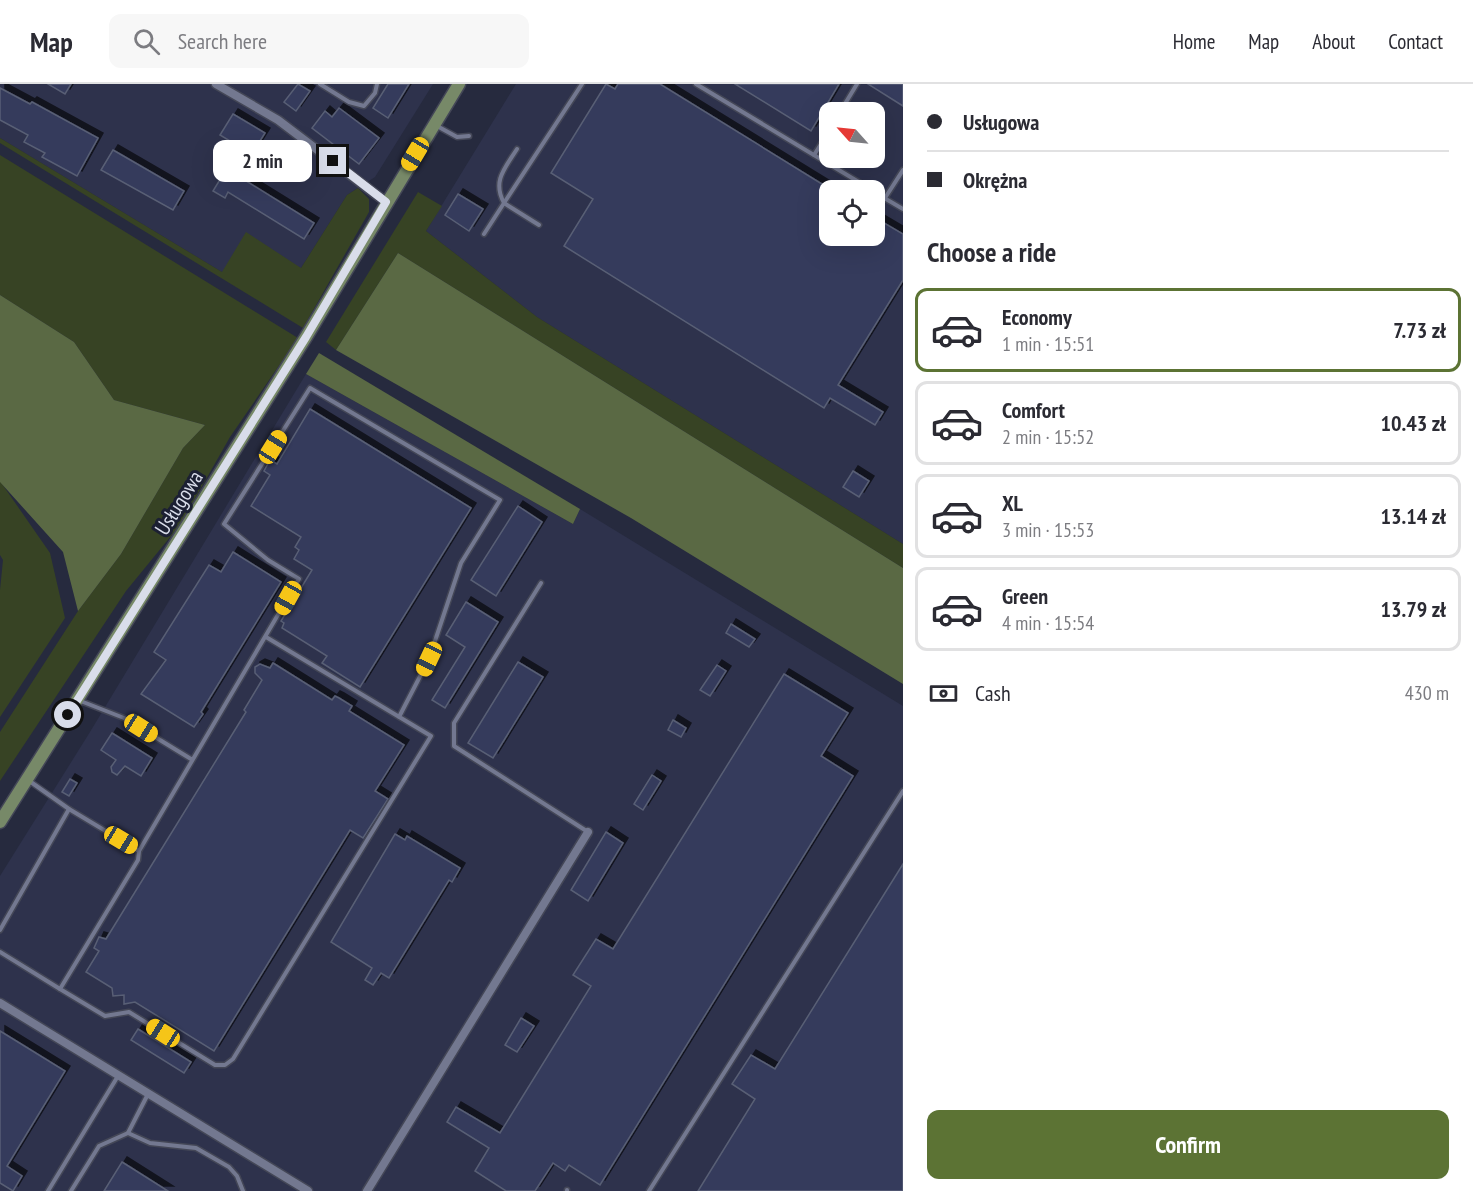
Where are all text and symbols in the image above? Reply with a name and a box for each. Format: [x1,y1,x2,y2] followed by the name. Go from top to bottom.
[109,14,529,68] search box
[30,23,73,60] text: Map
[130,25,163,58] icon: search
[178,27,267,55] text: Search here
[1173,28,1215,55] text: Home
[1248,28,1279,55] text: Map
[1312,28,1355,55] text: About
[1388,28,1443,55] text: Contact
[819,102,885,168] north arrow
[819,102,885,246] map controls
[963,108,1039,136] text: Usługowa
[398,134,432,174] car
[213,140,312,182] callout: 2 min
[319,147,346,174] route end
[242,148,283,174] text: 2 min
[963,166,1027,194] text: Okrężna
[819,180,885,246] button: locate
[927,235,1056,269] text: Choose a ride
[930,303,984,357] icon: car
[1002,303,1072,331] text: Economy
[1393,316,1446,344] text: 7.73 zł
[1002,331,1094,357] text: 1 min · 15:51
[930,396,984,450] icon: car
[1002,396,1065,424] text: Comfort
[1381,409,1446,437] text: 10.43 zł
[1002,424,1094,450] text: 2 min · 15:52
[256,427,290,467] car
[148,466,209,540] street label: Usługowa
[930,489,984,543] icon: car
[1002,489,1023,517] text: XL
[1381,502,1446,530] text: 13.14 zł
[1002,517,1094,543] text: 3 min · 15:53
[271,578,305,618] car
[930,582,984,636] icon: car
[1002,582,1048,610] text: Green
[1381,595,1446,623] text: 13.79 zł
[1002,610,1094,636] text: 4 min · 15:54
[413,639,445,679] car
[927,677,960,710] icon: cash
[975,679,1011,707] text: Cash
[1405,680,1449,706] text: 430 m
[54,701,81,728] route start
[121,711,161,745] car
[101,823,141,857] car
[143,1016,183,1050] car
[927,1110,1449,1179] button: Confirm

